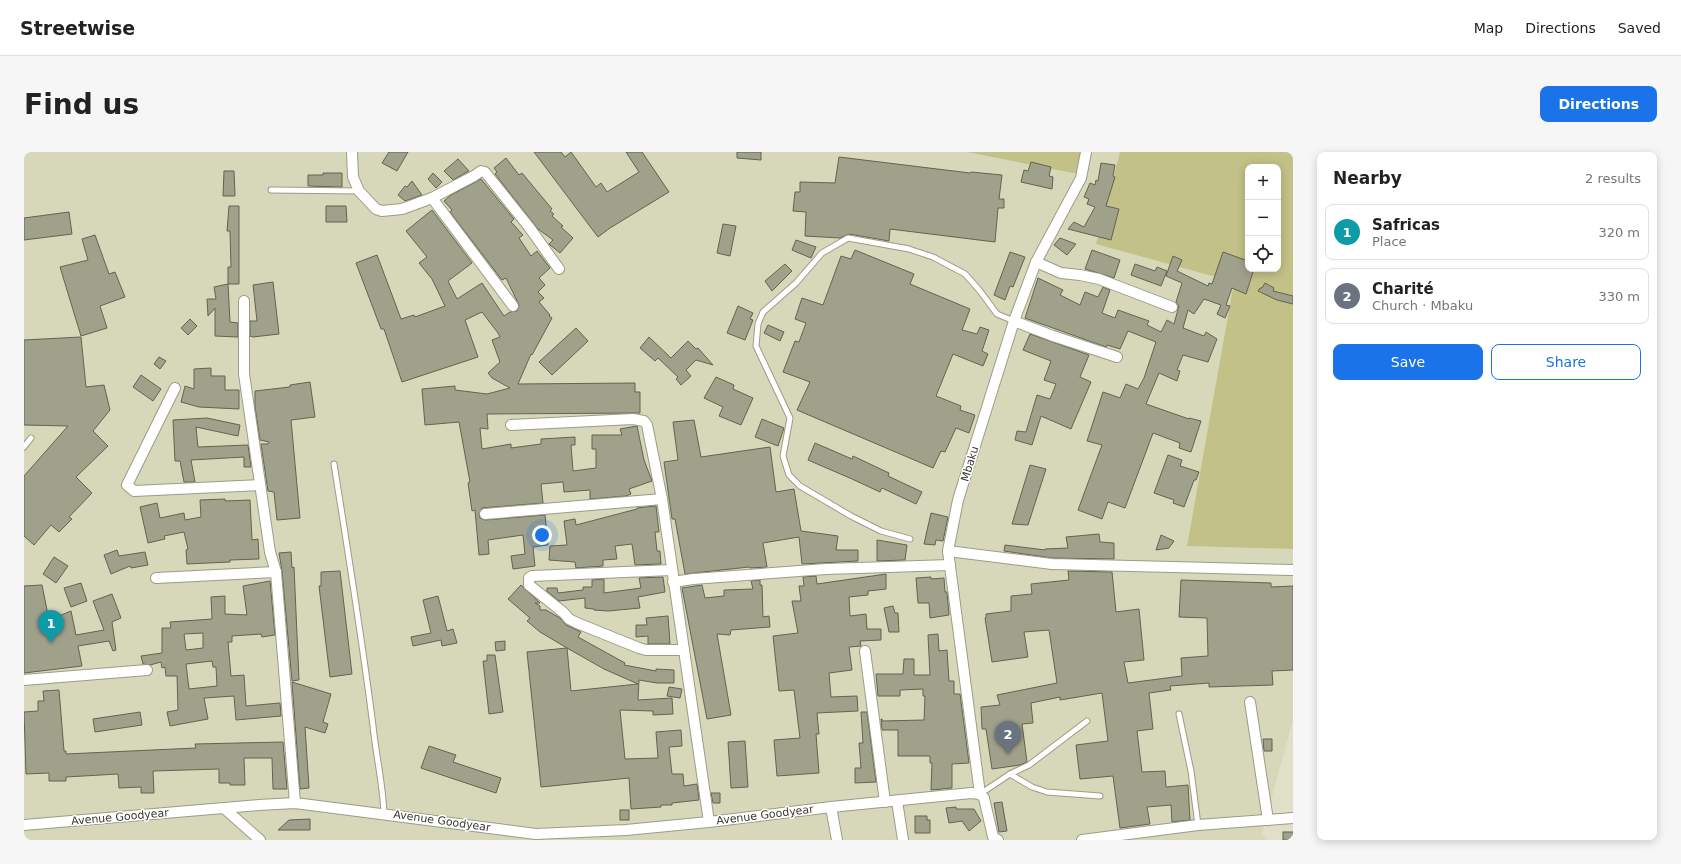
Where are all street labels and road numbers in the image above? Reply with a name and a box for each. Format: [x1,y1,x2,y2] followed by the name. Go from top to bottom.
[958,445,982,483] street label: Mbaku
[716,803,815,827] street label: Avenue Goodyear
[71,806,170,828] street label: Avenue Goodyear
[393,808,492,834] street label: Avenue Goodyear

